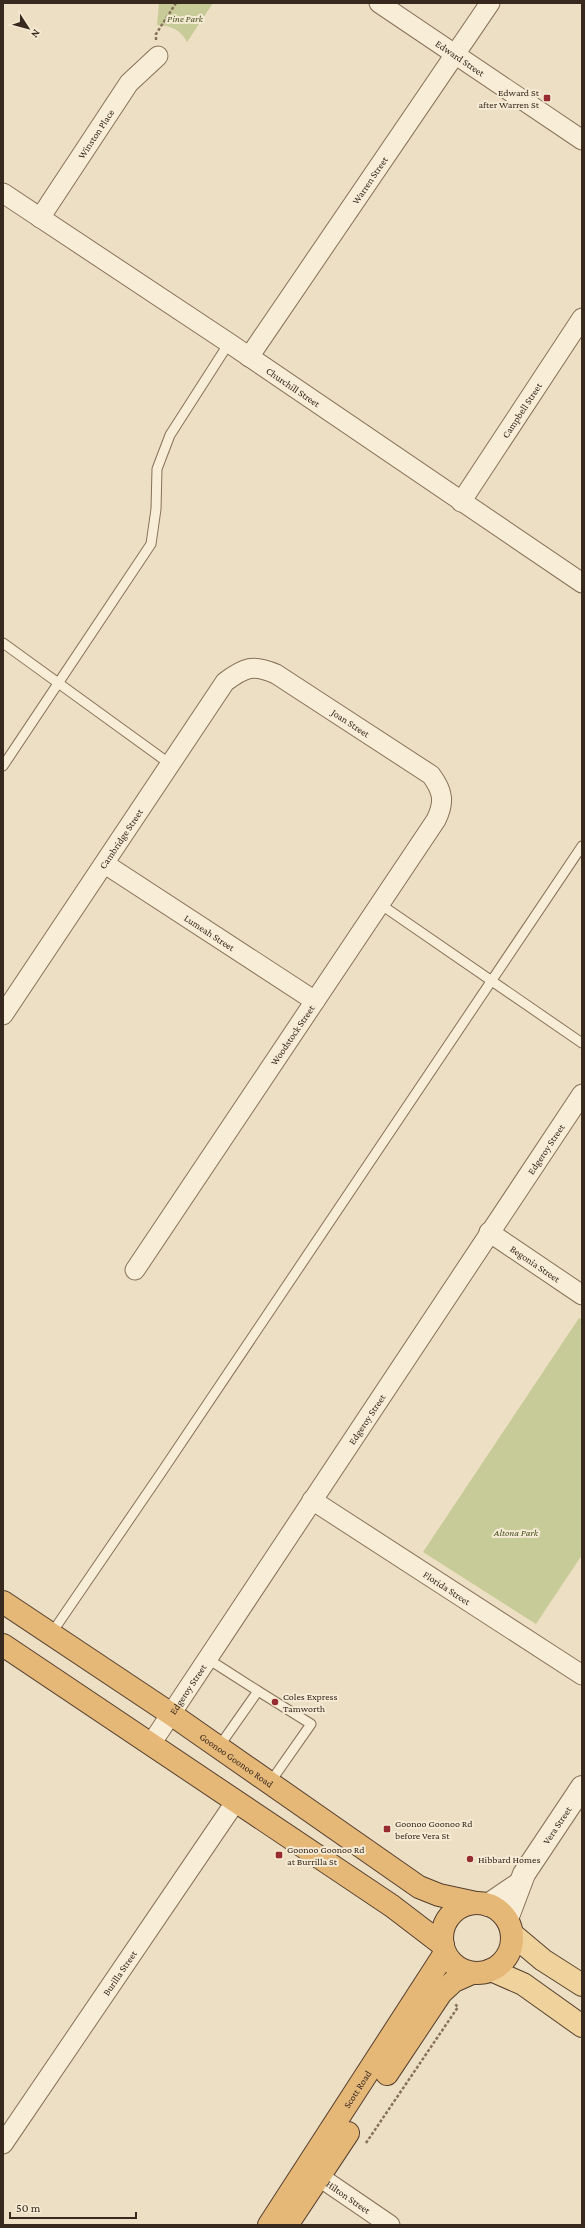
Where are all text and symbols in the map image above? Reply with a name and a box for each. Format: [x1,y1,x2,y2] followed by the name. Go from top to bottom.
[8,8,48,48] north arrow
[167,13,204,24] park label: Pine Park
[29,27,43,41] text: N
[433,38,487,79] street label: Edward Street
[478,87,540,110] place label: Edward St after Warren St
[542,93,552,103] marker: Edward St after Warren St
[76,107,117,161] street label: Winston Place
[350,154,390,206] street label: Warren Street
[264,365,323,410] street label: Churchill Street
[500,380,544,440] street label: Campbell Street
[328,706,372,740] street label: Joan Street
[97,806,145,871] street label: Cambridge Street
[182,912,237,954] street label: Lumeah Street
[268,1003,317,1067] street label: Woodstock Street
[525,1121,567,1176] street label: Edgeroy Street
[508,1243,563,1285] street label: Begonia Street
[346,1391,388,1447] street label: Edgeroy Street
[493,1527,539,1538] park label: Altona Park
[421,1569,473,1608] street label: Florida Street
[167,1661,209,1717] street label: Edgeroy Street
[283,1691,337,1714] place label: Coles Express Tamworth
[270,1697,280,1707] marker: Coles Express Tamworth
[197,1731,276,1790] street label: Goonoo Goonoo Road
[541,1804,574,1846] street label: Vera Street
[395,1818,473,1841] place label: Goonoo Goonoo Rd before Vera St
[382,1824,392,1834] marker: Goonoo Goonoo Rd before Vera St
[287,1844,365,1867] place label: Goonoo Goonoo Rd at Burrilla St
[274,1850,284,1860] marker: Goonoo Goonoo Rd at Burrilla St
[465,1854,475,1864] marker: Hibbard Homes
[478,1854,541,1865] place label: Hibbard Homes
[101,1948,139,1998] street label: Burilla Street
[341,2068,374,2110] street label: Scott Road
[324,2178,373,2216] street label: Hilton Street
[10,2194,136,2220] scale bar
[16,2201,41,2215] text: 50 m

